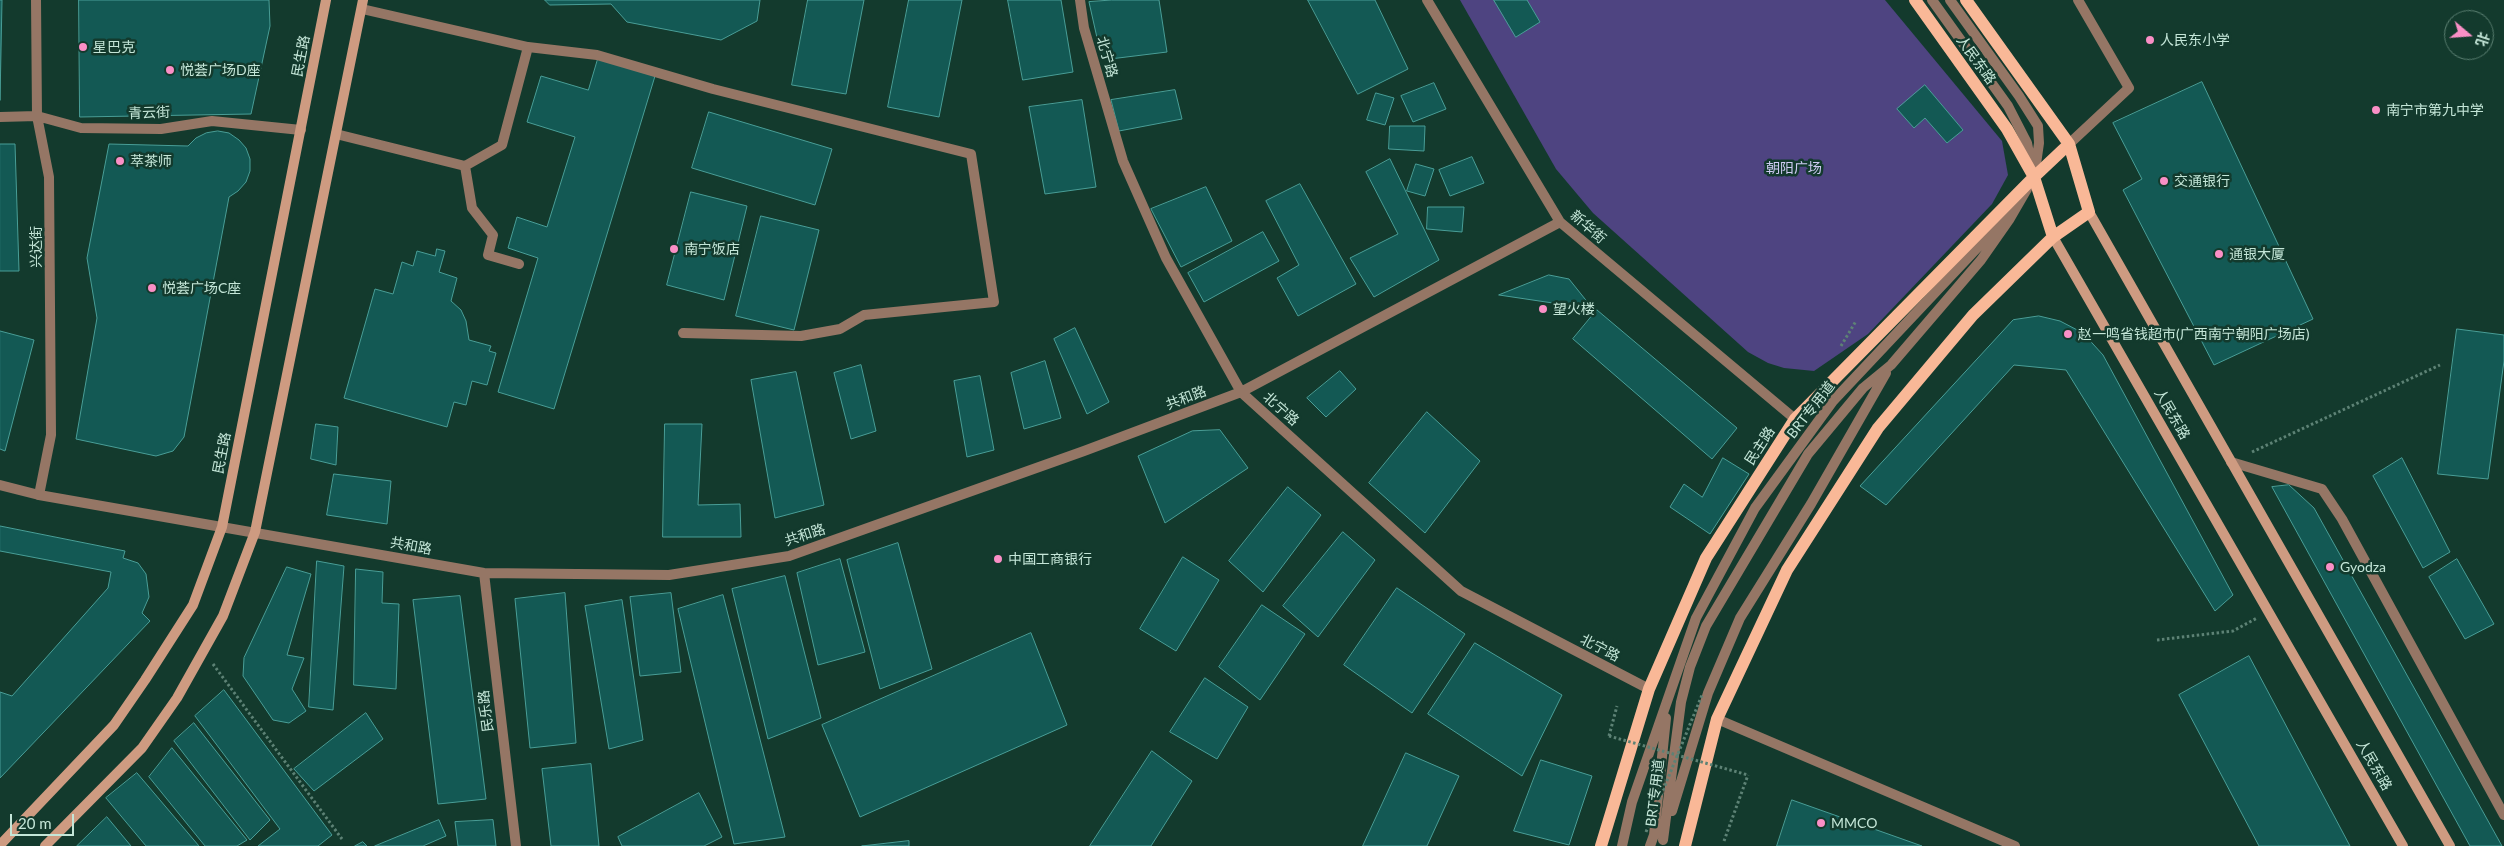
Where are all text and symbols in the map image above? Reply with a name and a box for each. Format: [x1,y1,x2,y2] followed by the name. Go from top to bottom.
[2444,10,2494,60] north arrow
[2473,30,2493,49] text: 北
[1953,32,1999,88] street label: 人民东路
[2160,32,2230,48] place label: 人民东小学
[289,34,313,78] street label: 民生路
[1093,34,1121,80] street label: 北宁路
[2144,34,2156,46] marker: 人民东小学
[93,39,135,55] place label: 星巴克
[77,41,89,53] marker: 星巴克
[180,62,261,78] place label: 悦荟广场D座
[164,64,176,76] marker: 悦荟广场D座
[2386,102,2484,118] place label: 南宁市第九中学
[128,104,170,122] street label: 青云街
[2370,104,2382,116] marker: 南宁市第九中学
[130,153,172,169] place label: 萃茶师
[114,155,126,167] marker: 萃茶师
[1766,160,1822,176] park label: 朝阳广场
[2174,173,2230,189] place label: 交通银行
[2158,175,2170,187] marker: 交通银行
[1567,207,1609,247] street label: 新华街
[28,226,44,268] street label: 兴达街
[684,241,740,257] place label: 南宁饭店
[668,243,680,255] marker: 南宁饭店
[2229,246,2285,262] place label: 通银大厦
[2213,248,2225,260] marker: 通银大厦
[162,280,241,296] place label: 悦荟广场C座
[146,282,158,294] marker: 悦荟广场C座
[1553,301,1595,317] place label: 望火楼
[1537,303,1549,315] marker: 望火楼
[2078,326,2309,342] place label: 赵一鸣省钱超市(广西南宁朝阳广场店)
[2062,328,2074,340] marker: 赵一鸣省钱超市(广西南宁朝阳广场店)
[1784,378,1838,442] street label: BRT专用道
[1163,383,1209,413] street label: 共和路
[2151,386,2193,442] street label: 人民东路
[1260,389,1302,429] street label: 北宁路
[1742,424,1778,468] street label: 民主路
[210,431,234,475] street label: 民生路
[782,521,828,549] street label: 共和路
[389,534,433,558] street label: 共和路
[1008,551,1092,567] place label: 中国工商银行
[992,553,1004,565] marker: 中国工商银行
[2340,559,2386,575] place label: Gyodza
[2324,561,2336,573] marker: Gyodza
[1577,631,1623,665] street label: 北宁路
[475,689,497,733] street label: 民乐路
[2353,737,2395,793] street label: 人民东路
[1643,758,1667,828] street label: BRT专用道
[12,804,76,836] scale bar
[18,814,52,832] text: 20 m
[1831,815,1877,831] place label: MMCO
[1815,817,1827,829] marker: MMCO

